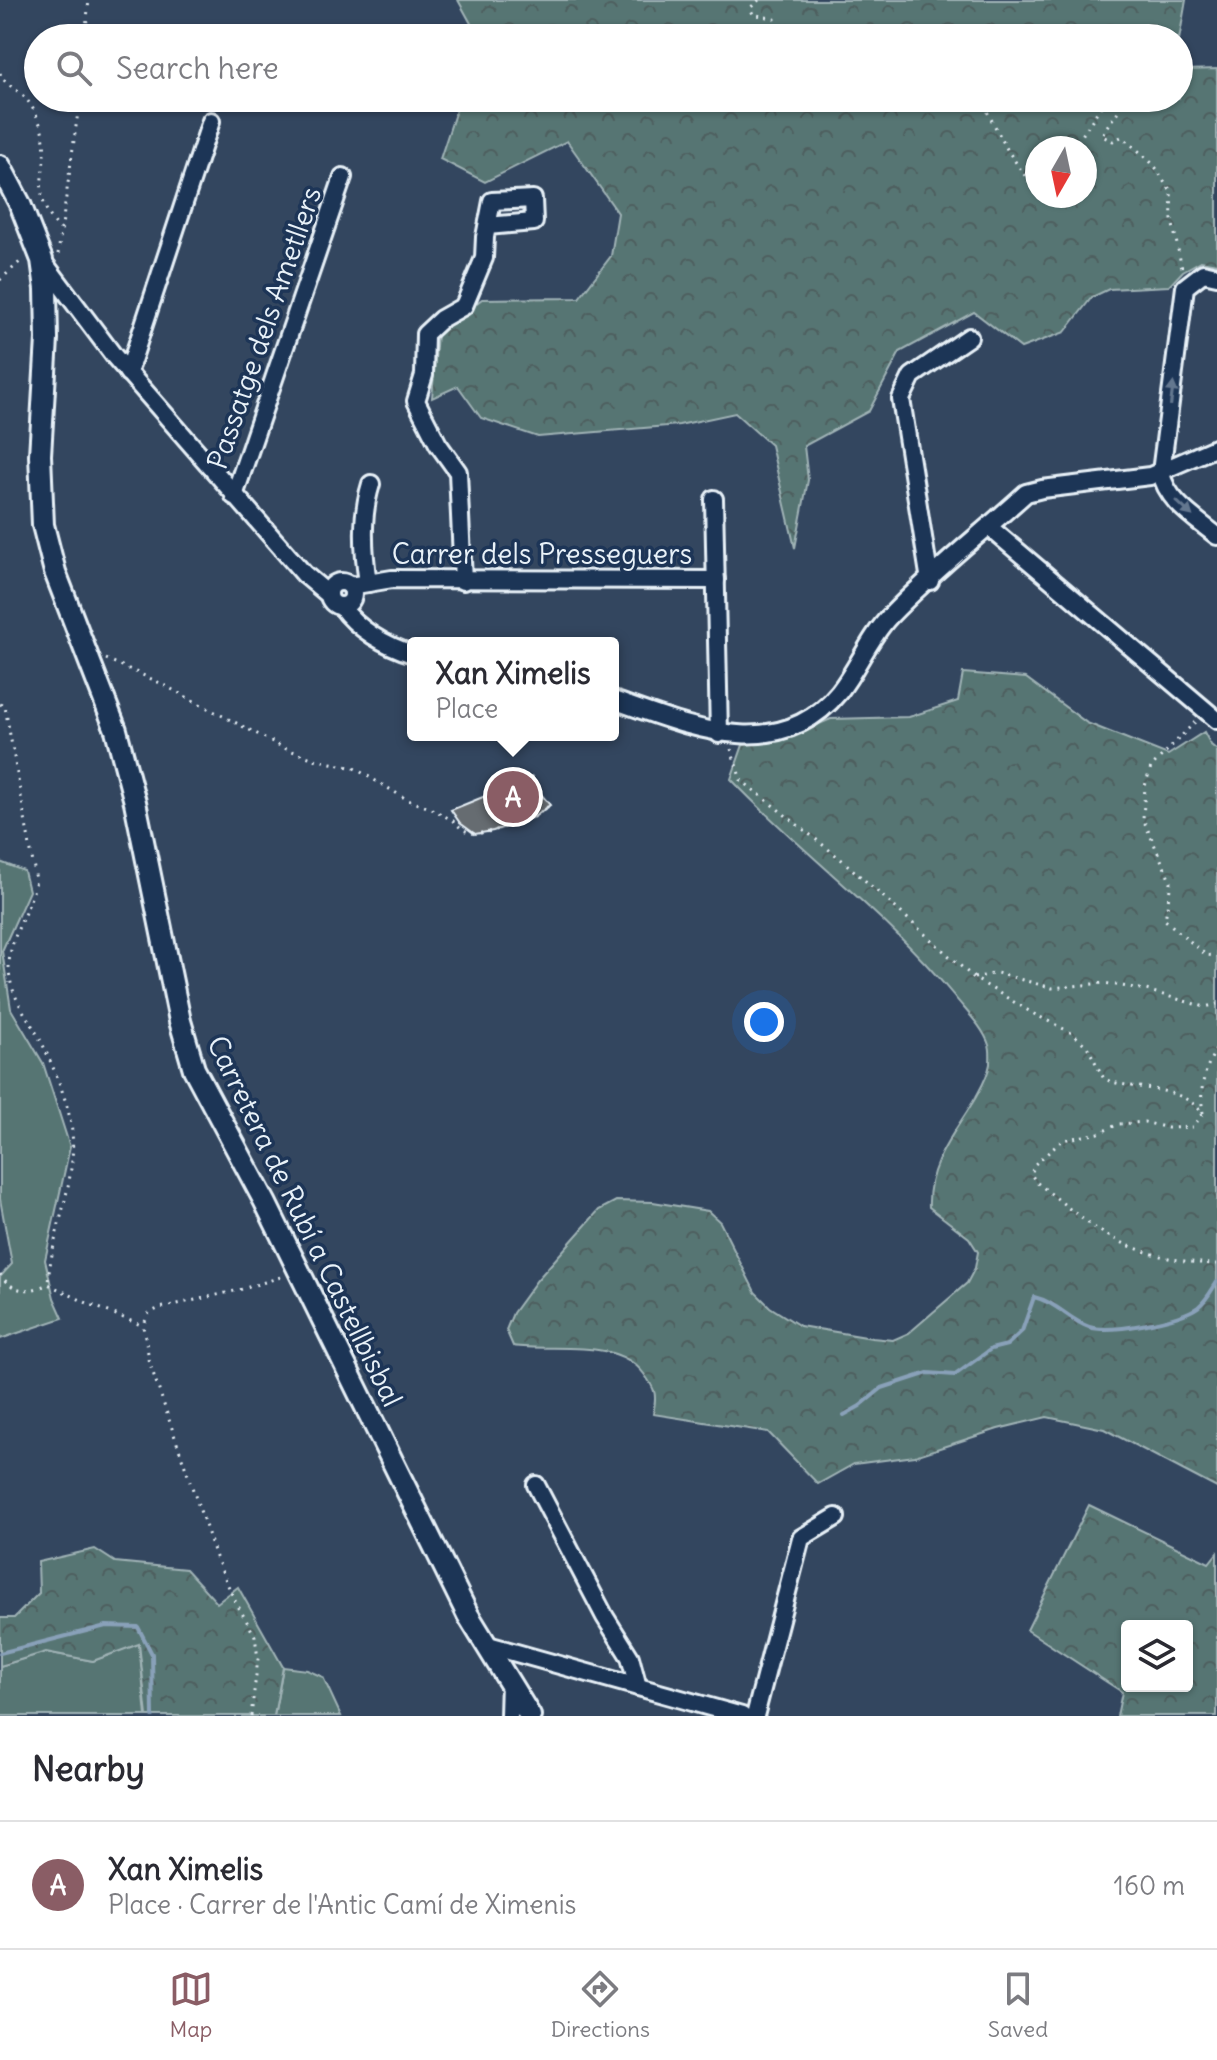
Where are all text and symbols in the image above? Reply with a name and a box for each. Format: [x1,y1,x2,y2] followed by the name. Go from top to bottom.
[24,24,1193,112] search box
[52,46,96,90] icon: search
[116,49,279,87] text: Search here
[1025,136,1097,208] north arrow
[199,182,329,474] street label: Passatge dels Ametllers
[1165,382,1178,407] one-way arrow
[1174,498,1193,516] one-way arrow
[392,536,692,572] street label: Carrer dels Presseguers
[407,637,619,741] popup
[435,654,591,692] text: Xan Ximelis
[435,692,498,725] text: Place
[487,767,539,827] pin: A
[744,1002,784,1042] your location
[199,1030,411,1412] street label: Carretera de Rubí a Castellbisbal
[1121,1620,1193,1692] map controls
[1121,1620,1193,1692] button: layers
[32,1747,145,1790] text: Nearby
[108,1850,263,1888] text: Xan Ximelis
[50,1869,66,1902] text: A
[1114,1869,1185,1902] text: 160 m
[108,1888,576,1921] text: Place · Carrer de l'Antic Camí de Ximenis
[169,1967,213,2043] tab: Map
[551,1967,650,2043] tab: Directions
[988,1967,1048,2043] tab: Saved

